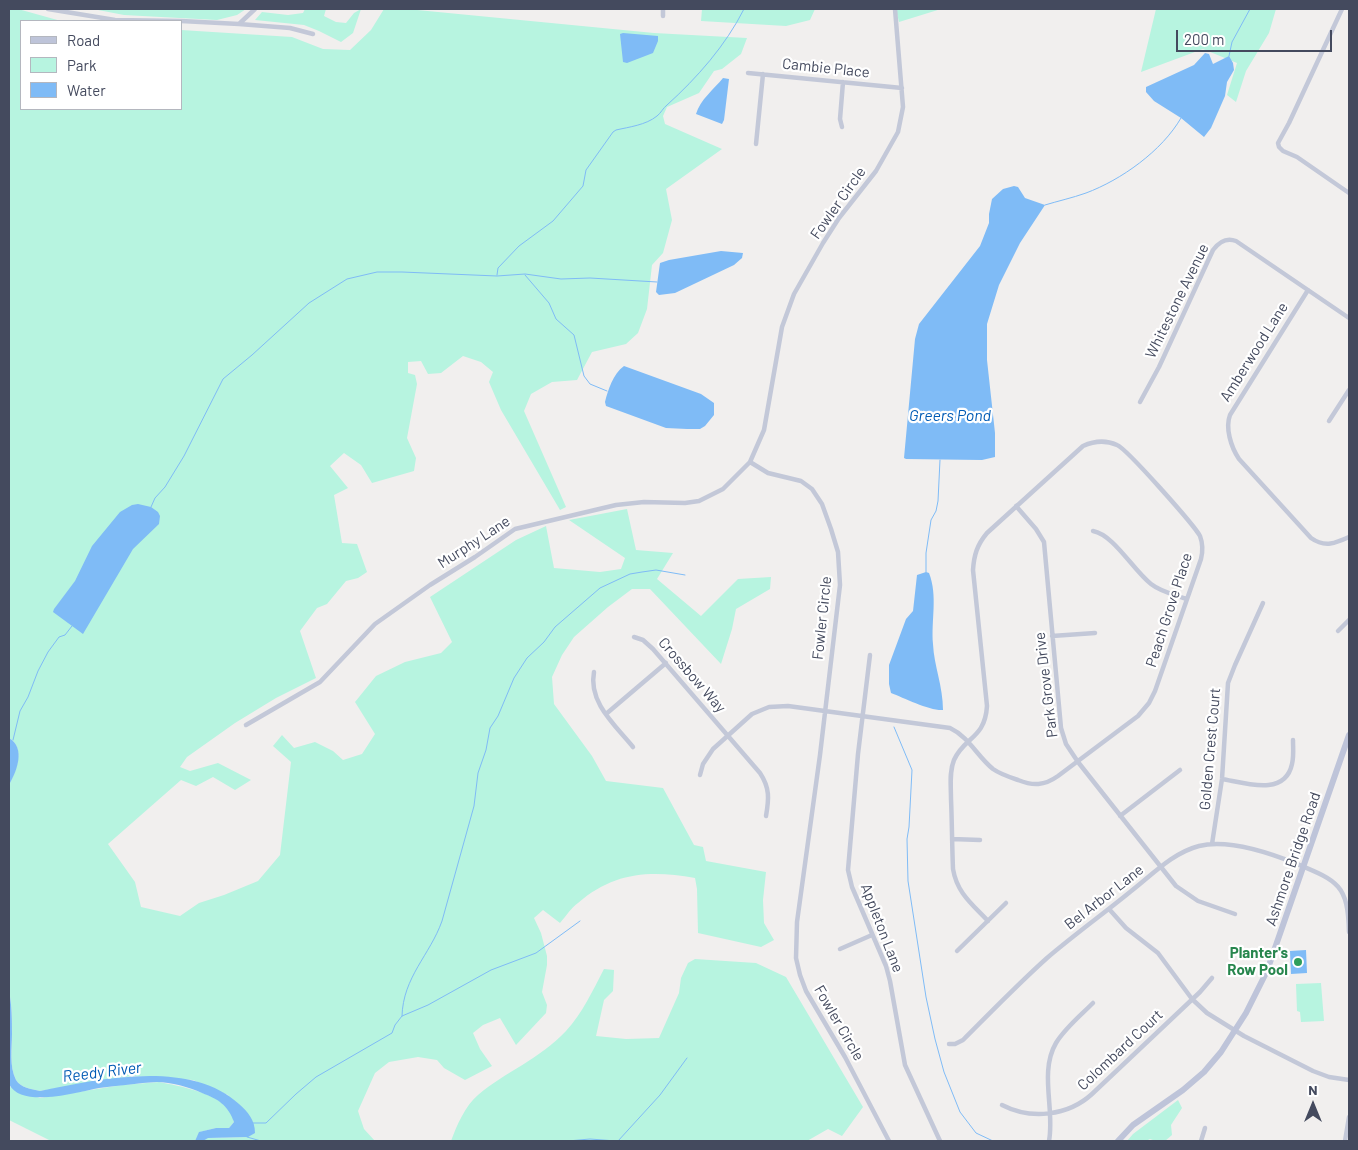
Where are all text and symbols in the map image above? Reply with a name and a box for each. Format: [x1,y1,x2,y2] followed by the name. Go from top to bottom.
[20,20,182,110] legend
[1178,20,1334,52] scale bar
[1184,30,1224,48] text: 200 m
[67,31,100,49] text: Road
[781,54,871,82] street label: Cambie Place
[67,56,96,74] text: Park
[67,81,106,99] text: Water
[807,163,869,243] street label: Fowler Circle
[1141,241,1213,361] street label: Whitestone Avenue
[1216,299,1292,405] street label: Amberwood Lane
[909,406,991,426] water label: Greers Pond
[434,512,514,572] street label: Murphy Lane
[1142,551,1196,669] street label: Peach Grove Place
[809,575,835,661] street label: Fowler Circle
[1031,631,1061,739] street label: Park Grove Drive
[655,634,729,716] street label: Crossbow Way
[1196,687,1224,811] street label: Golden Crest Court
[1262,790,1324,928] street label: Ashmore Bridge Road
[1061,861,1147,933] street label: Bel Arbor Lane
[857,881,907,975] street label: Appleton Lane
[1227,944,1288,979] place label: Planter's Row Pool
[1292,956,1304,968] marker: Planter's Row Pool
[810,982,868,1064] street label: Fowler Circle
[1074,1006,1166,1094] street label: Colombard Court
[62,1058,142,1086] water label: Reedy River
[1288,1080,1338,1130] north arrow
[1308,1081,1318,1098] text: N

